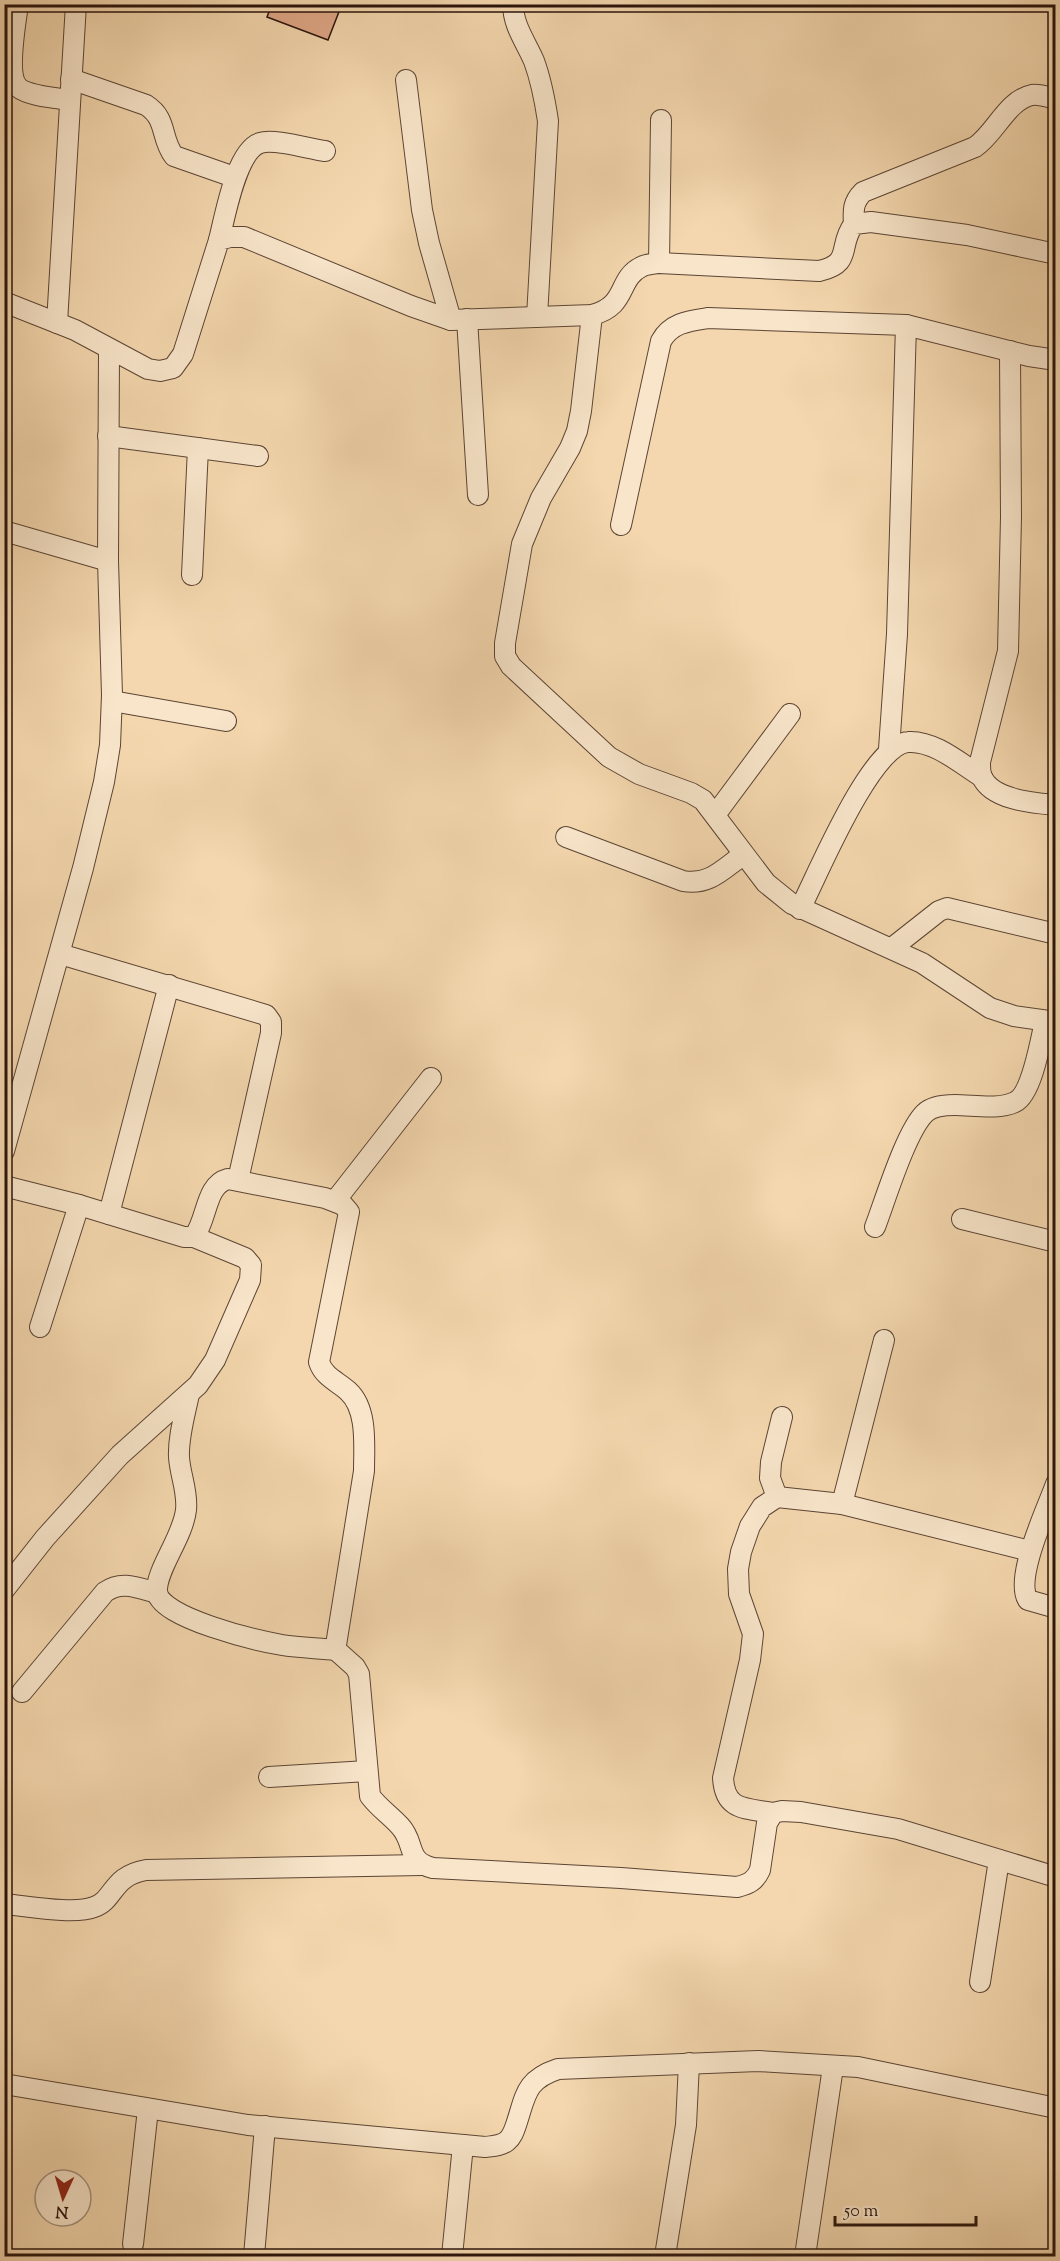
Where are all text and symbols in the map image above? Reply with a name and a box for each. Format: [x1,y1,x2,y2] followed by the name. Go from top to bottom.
[33,2168,93,2228] north arrow
[835,2189,976,2227] scale bar
[55,2199,69,2222] text: N
[843,2199,879,2225] text: 50 m

